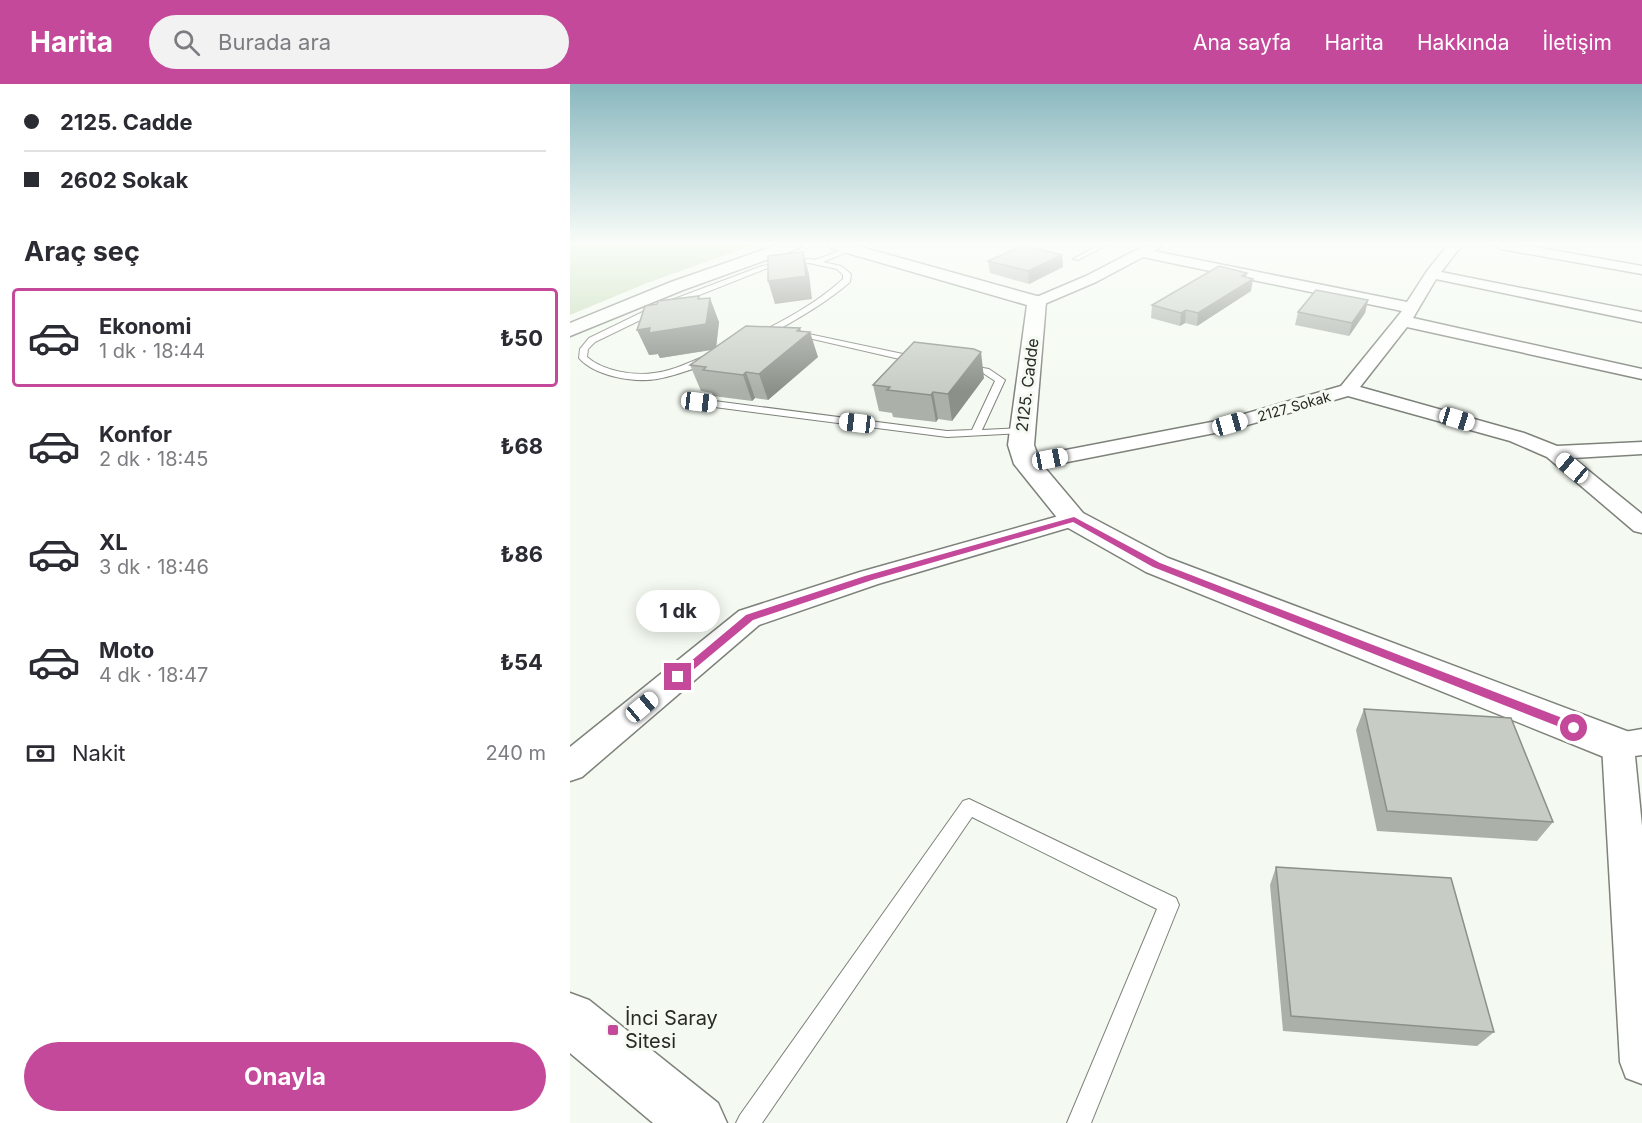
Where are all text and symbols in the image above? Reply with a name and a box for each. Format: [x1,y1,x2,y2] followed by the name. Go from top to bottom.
[149,15,569,69] search box
[30,25,113,59] text: Harita
[170,26,203,59] icon: search
[218,29,331,55] text: Burada ara
[1193,30,1291,55] text: Ana sayfa
[1324,30,1384,55] text: Harita
[1417,30,1510,55] text: Hakkında
[1543,30,1612,55] text: İletişim
[60,109,193,135] text: 2125. Cadde
[60,167,188,193] text: 2602 Sokak
[24,235,140,268] text: Araç seç
[27,311,81,365] icon: car
[99,313,191,339] text: Ekonomi
[500,325,543,351] text: ₺50
[1011,337,1043,433] street label: 2125. Cadde
[99,339,205,363] text: 1 dk · 18:44
[1255,387,1333,425] street label: 2127 Sokak
[680,391,718,413] car
[1437,405,1477,433] car
[1210,410,1250,438] car
[838,412,876,434] car
[27,419,81,473] icon: car
[99,421,172,447] text: Konfor
[500,433,543,459] text: ₺68
[99,447,208,471] text: 2 dk · 18:45
[1031,447,1069,471] car
[1552,450,1592,486] car
[27,527,81,581] icon: car
[99,529,128,555] text: XL
[500,541,543,567] text: ₺86
[99,555,209,579] text: 3 dk · 18:46
[636,590,720,632] callout: 1 dk
[659,599,697,623] text: 1 dk
[27,635,81,689] icon: car
[99,637,154,663] text: Moto
[500,649,543,675] text: ₺54
[99,663,208,687] text: 4 dk · 18:47
[664,663,691,690] route end
[622,689,662,725] car
[1560,714,1587,741] route start
[24,737,57,770] icon: cash
[72,740,126,766] text: Nakit
[485,741,546,765] text: 240 m
[625,1005,718,1053] place label: İnci Saray Sitesi
[606,1023,620,1037] marker: İnci Saray Sitesi
[24,1042,546,1111] button: Onayla

